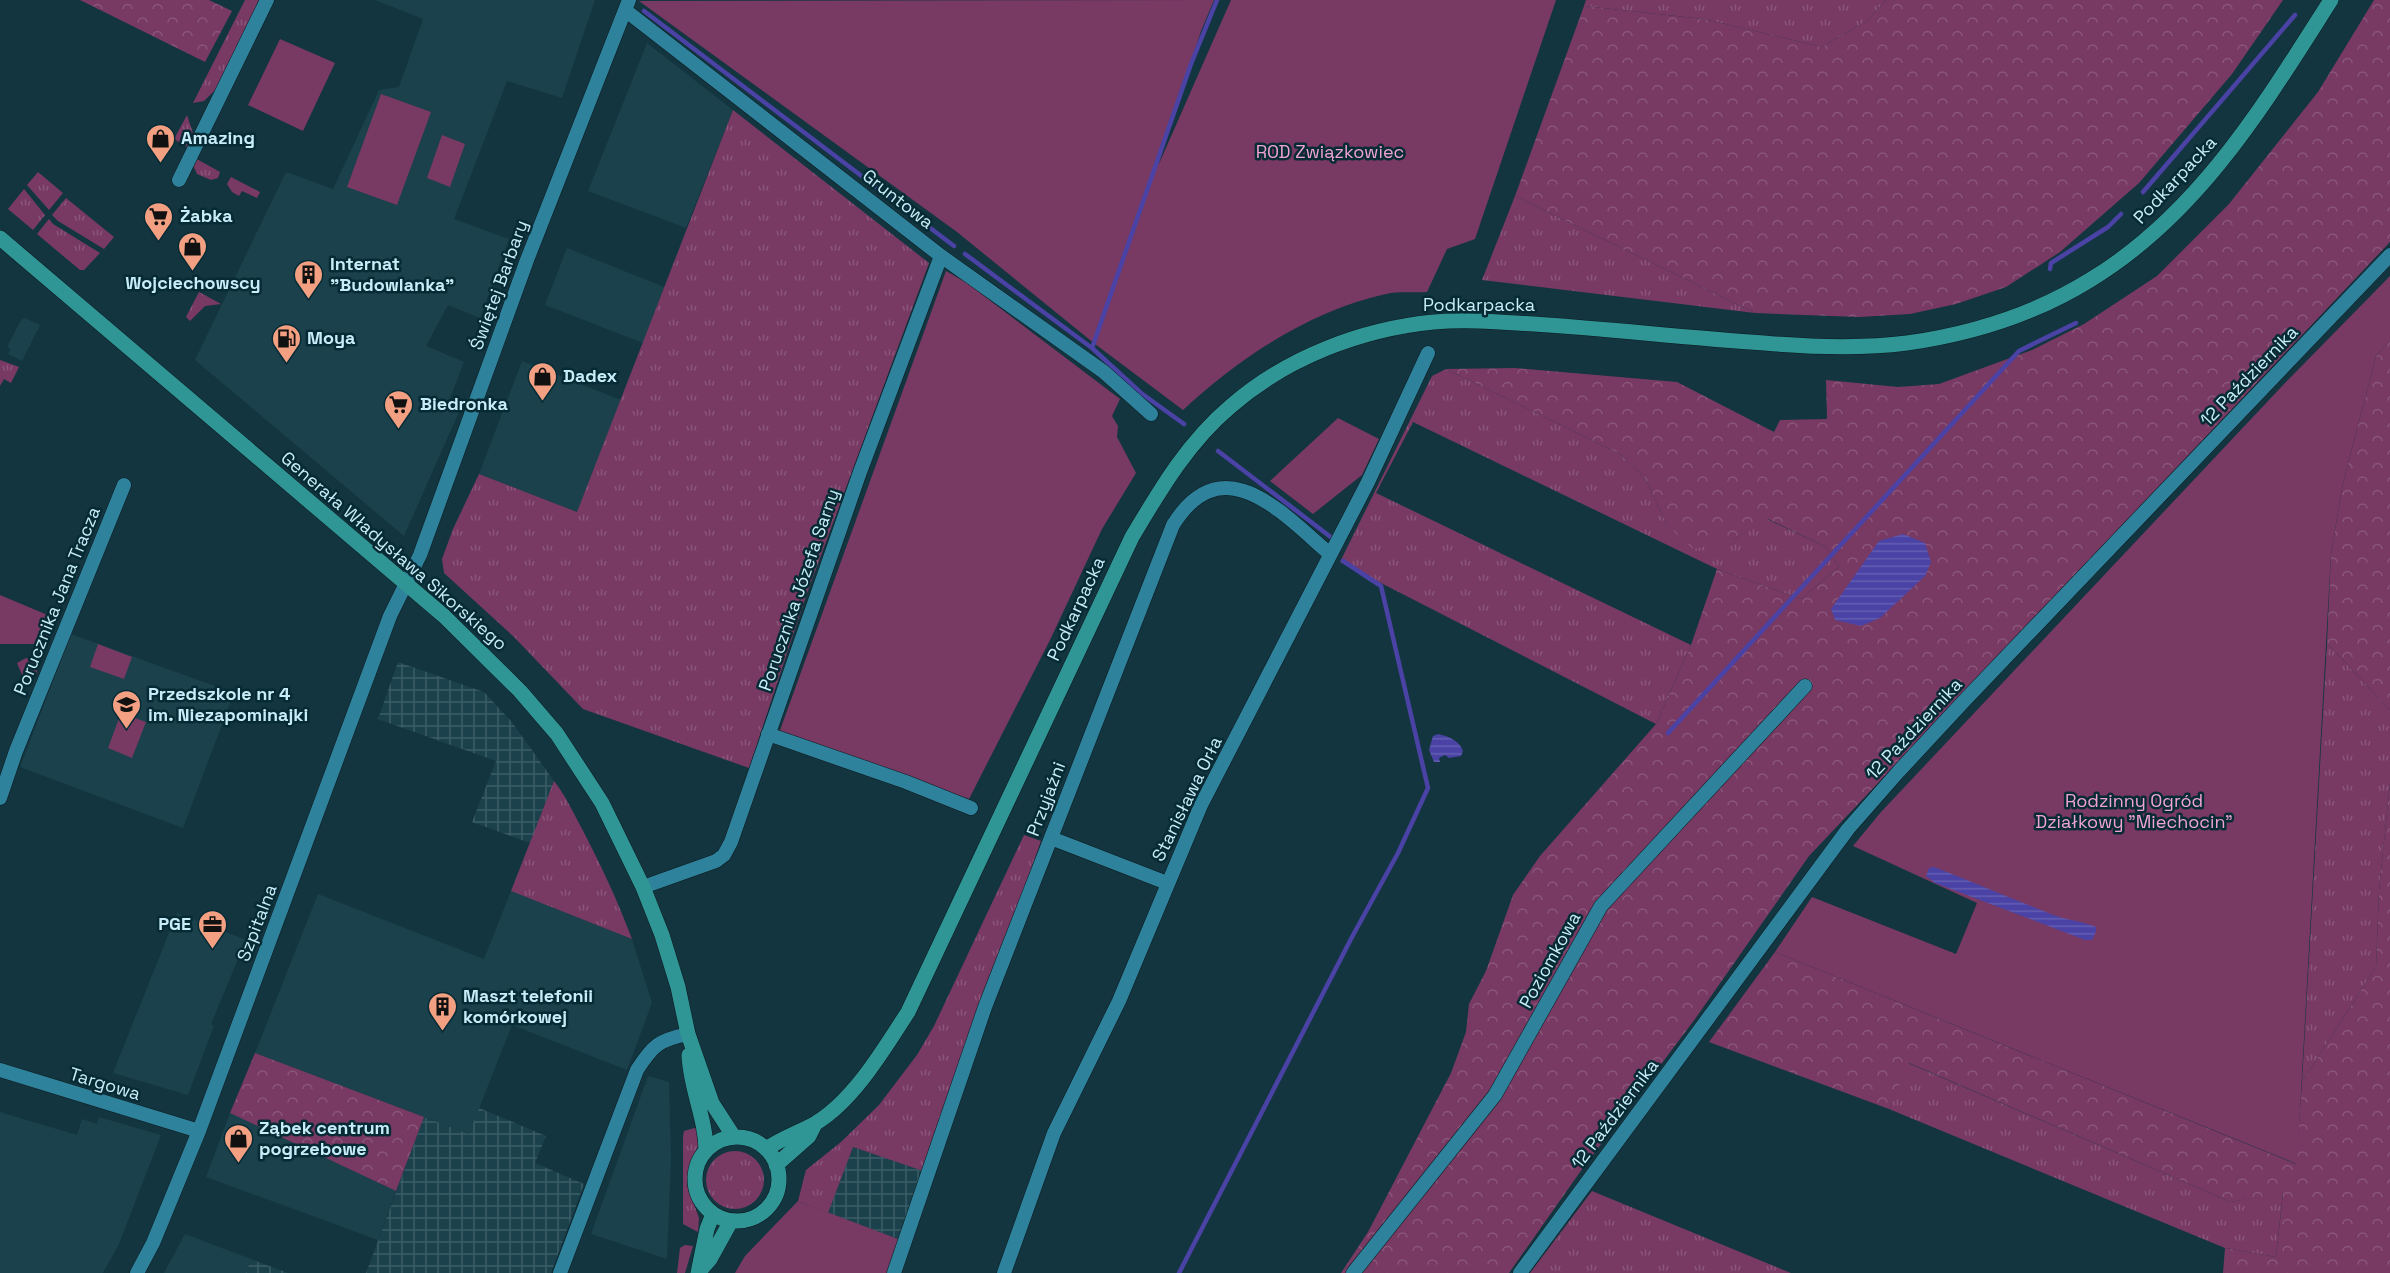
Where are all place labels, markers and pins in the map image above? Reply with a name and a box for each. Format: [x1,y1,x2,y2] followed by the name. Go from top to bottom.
[144,122,176,164] shop icon: Amazing
[181,126,255,149] place label: Amazing
[143,200,175,242] supermarket icon: Żabka
[180,204,233,227] place label: Żabka
[177,230,209,272] shop icon: Wojciechowscy
[330,252,454,296] place label: Internat "Budowlanka"
[293,258,325,300] building icon: Internat "Budowlanka"
[125,271,261,294] place label: Wojciechowscy
[270,322,302,364] fuel station icon: Moya
[307,326,356,349] place label: Moya
[526,360,558,402] shop icon: Dadex
[563,364,618,387] place label: Dadex
[383,388,415,430] supermarket icon: Biedronka
[420,392,508,415] place label: Biedronka
[148,682,308,726] place label: Przedszkole nr 4 im. Niezapominajki
[111,688,143,730] school or university icon: Przedszkole nr 4 im. Niezapominajki
[196,908,228,950] office icon: PGE
[158,912,191,935] place label: PGE
[463,984,593,1028] place label: Maszt telefonii komórkowej
[426,990,458,1032] building icon: Maszt telefonii komórkowej
[259,1116,390,1160] place label: Ząbek centrum pogrzebowe
[222,1122,254,1164] shop icon: Ząbek centrum pogrzebowe

